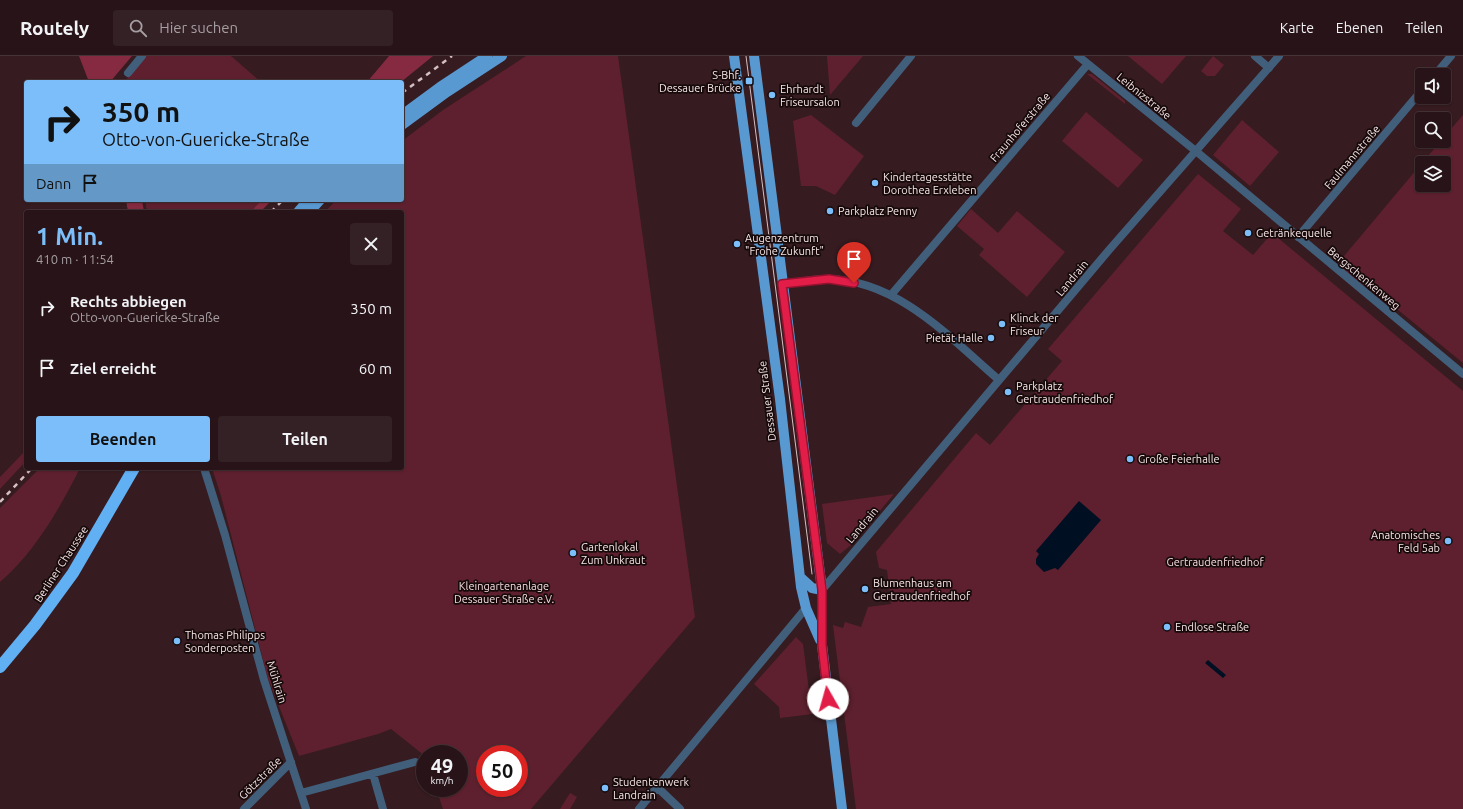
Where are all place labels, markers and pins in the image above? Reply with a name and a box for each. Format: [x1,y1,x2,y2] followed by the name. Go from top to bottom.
[659,69,741,94] place label: S-Bhf. Dessauer Brücke
[744,76,754,86] marker: S-Bhf. Dessauer Brücke
[780,83,840,108] place label: Ehrhardt Friseursalon
[767,90,777,100] marker: Ehrhardt Friseursalon
[883,171,976,196] place label: Kindertagesstätte Dorothea Erxleben
[870,178,880,188] marker: Kindertagesstätte Dorothea Erxleben
[838,205,918,217] place label: Parkplatz Penny
[825,206,835,216] marker: Parkplatz Penny
[1256,227,1332,239] place label: Getränkequelle
[1243,228,1253,238] marker: Getränkequelle
[745,232,824,257] place label: Augenzentrum "Frohe Zukunft"
[732,239,742,249] marker: Augenzentrum "Frohe Zukunft"
[837,242,871,283] pin
[1010,312,1059,337] place label: Klinck der Friseur
[997,319,1007,329] marker: Klinck der Friseur
[926,332,983,344] place label: Pietät Halle
[986,333,996,343] marker: Pietät Halle
[1016,380,1114,405] place label: Parkplatz Gertraudenfriedhof
[1003,387,1013,397] marker: Parkplatz Gertraudenfriedhof
[1138,453,1220,465] place label: Große Feierhalle
[1125,454,1135,464] marker: Große Feierhalle
[1371,529,1440,554] place label: Anatomisches Feld 5ab
[1443,536,1453,546] marker: Anatomisches Feld 5ab
[581,541,646,566] place label: Gartenlokal Zum Unkraut
[568,548,578,558] marker: Gartenlokal Zum Unkraut
[873,577,971,602] place label: Blumenhaus am Gertraudenfriedhof
[860,584,870,594] marker: Blumenhaus am Gertraudenfriedhof
[1175,621,1249,633] place label: Endlose Straße
[1162,622,1172,632] marker: Endlose Straße
[185,629,265,654] place label: Thomas Philipps Sonderposten
[172,636,182,646] marker: Thomas Philipps Sonderposten
[613,776,690,801] place label: Studentenwerk Landrain
[600,783,610,793] marker: Studentenwerk Landrain

